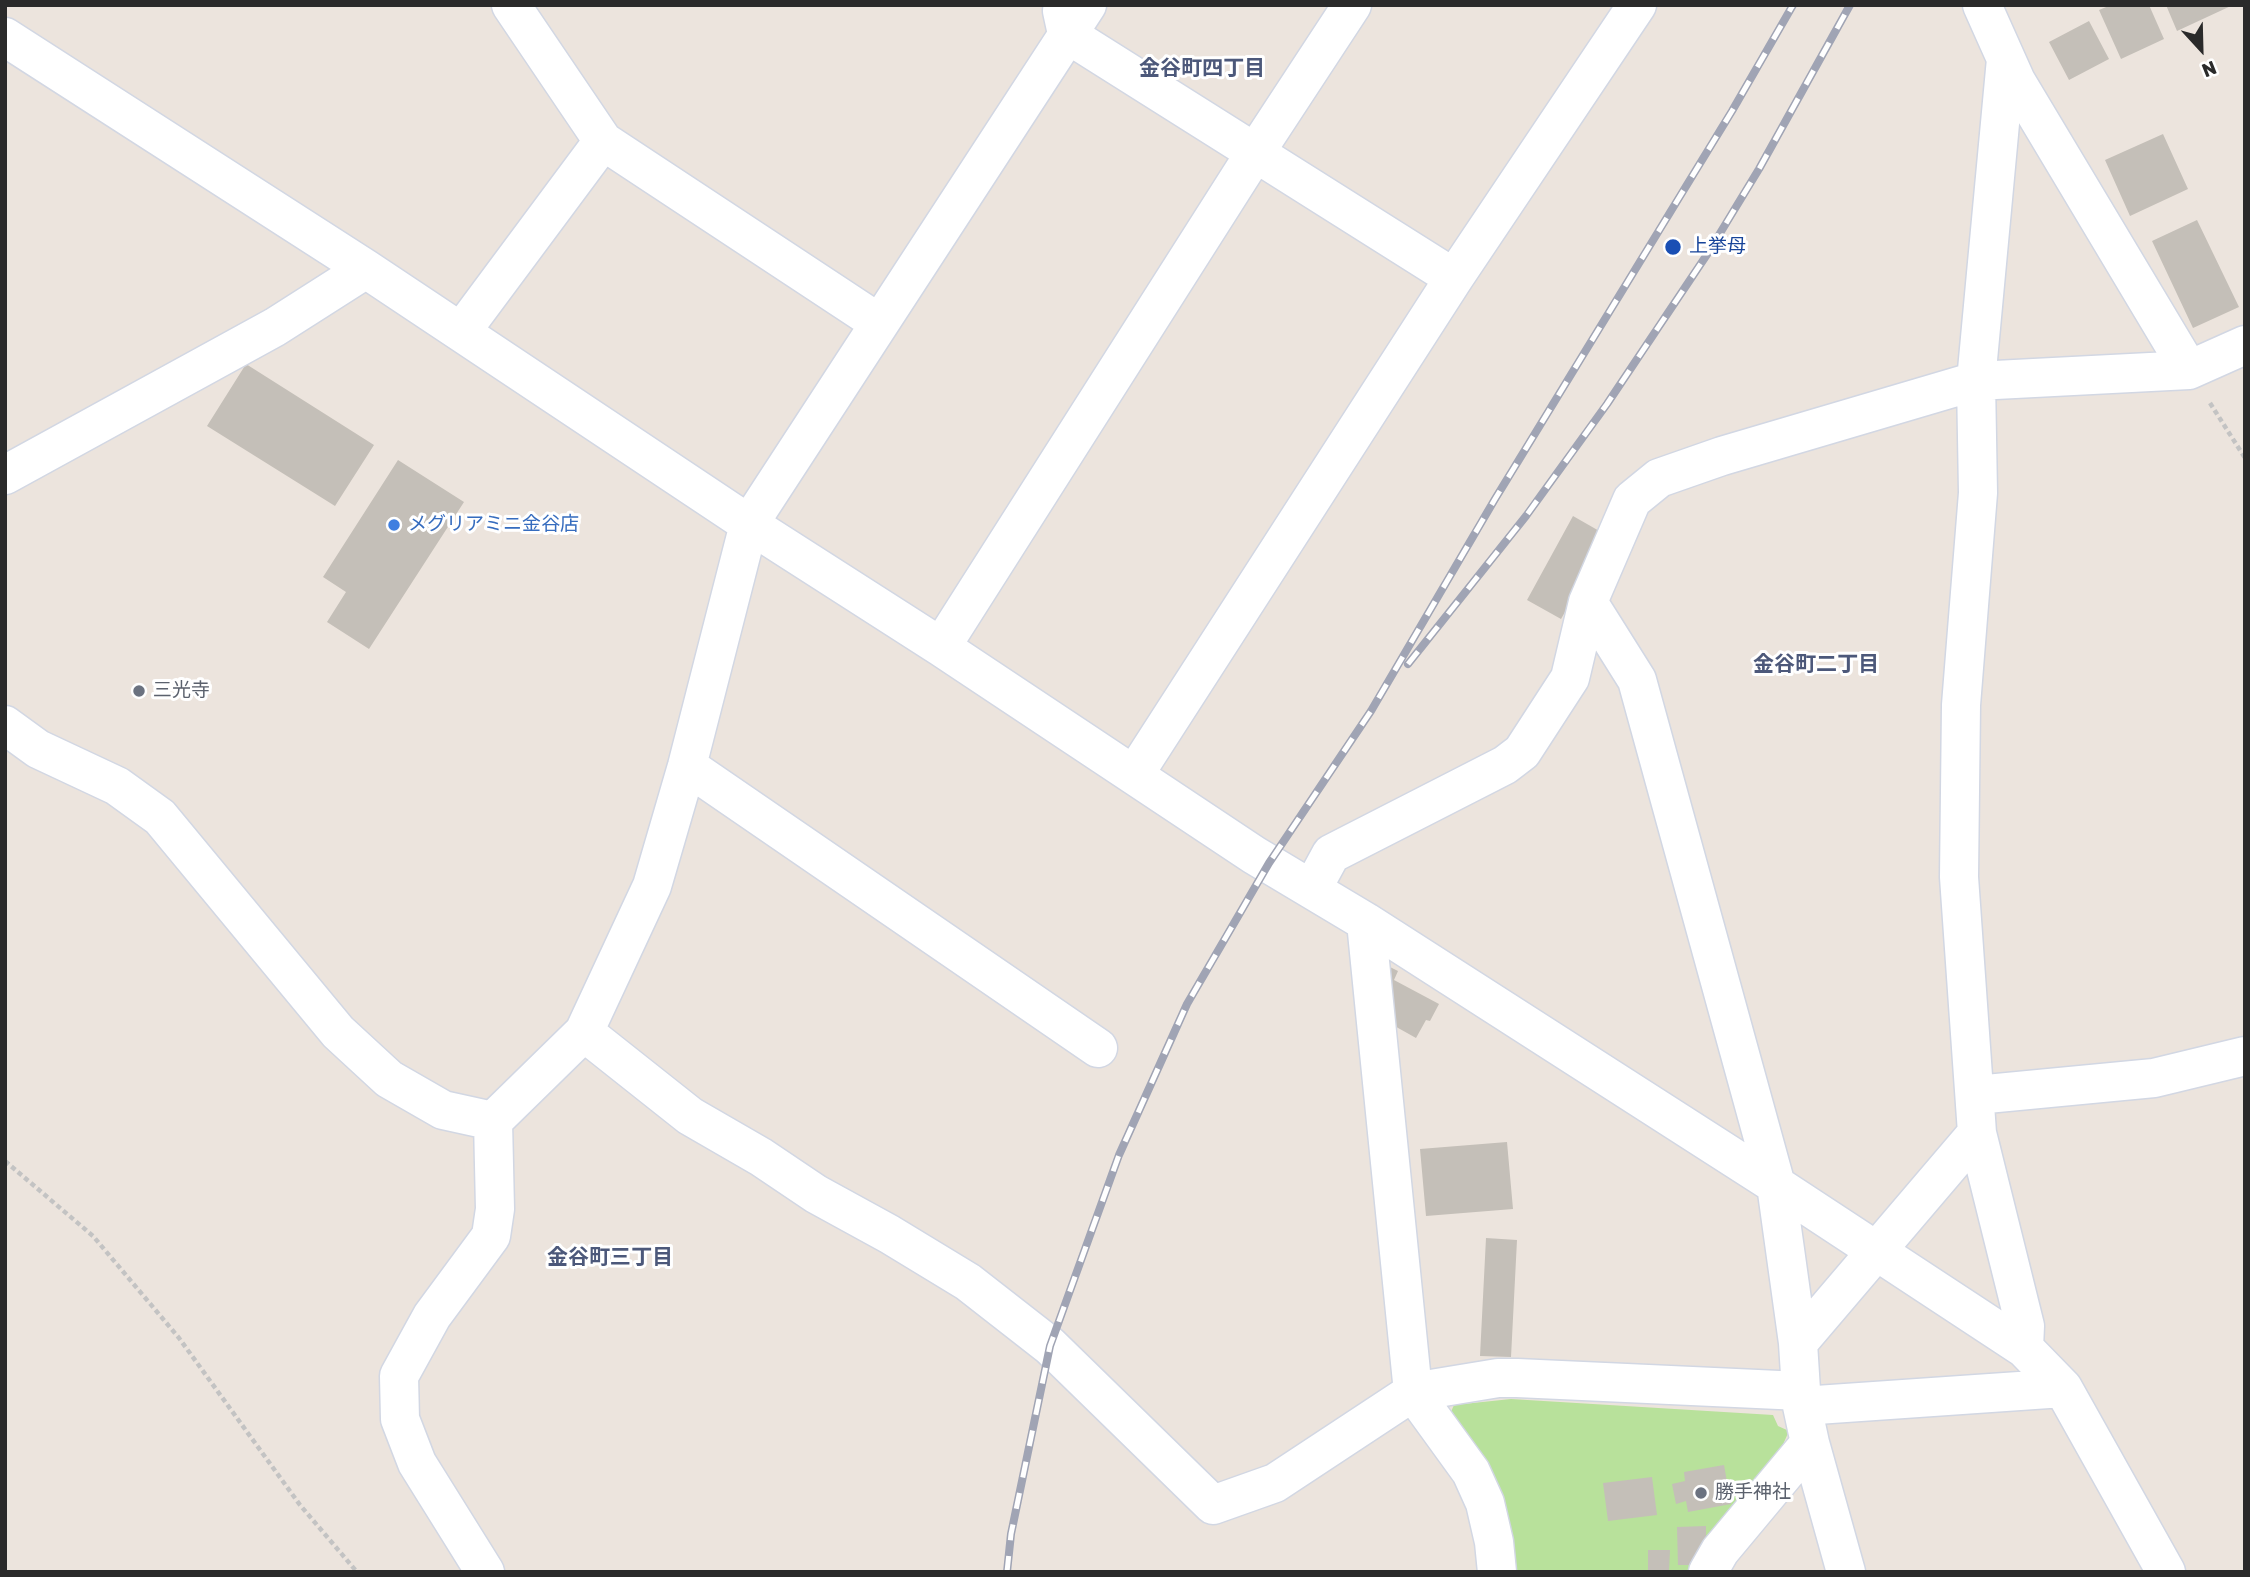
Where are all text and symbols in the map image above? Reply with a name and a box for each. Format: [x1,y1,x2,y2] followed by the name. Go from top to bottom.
[2166,14,2236,84] north arrow
[1139,56,1265,82] district label: 金谷町四丁目
[2198,56,2220,82] text: N
[1689,236,1746,258] place label: 上挙母
[1663,237,1683,257] marker: 上挙母
[408,514,579,536] place label: メグリアミニ金谷店
[386,517,402,533] marker: メグリアミニ金谷店
[1753,652,1879,678] district label: 金谷町二丁目
[153,680,210,702] place label: 三光寺
[131,683,147,699] marker: 三光寺
[547,1245,673,1271] district label: 金谷町三丁目
[1715,1482,1791,1504] place label: 勝手神社
[1693,1485,1709,1501] marker: 勝手神社

